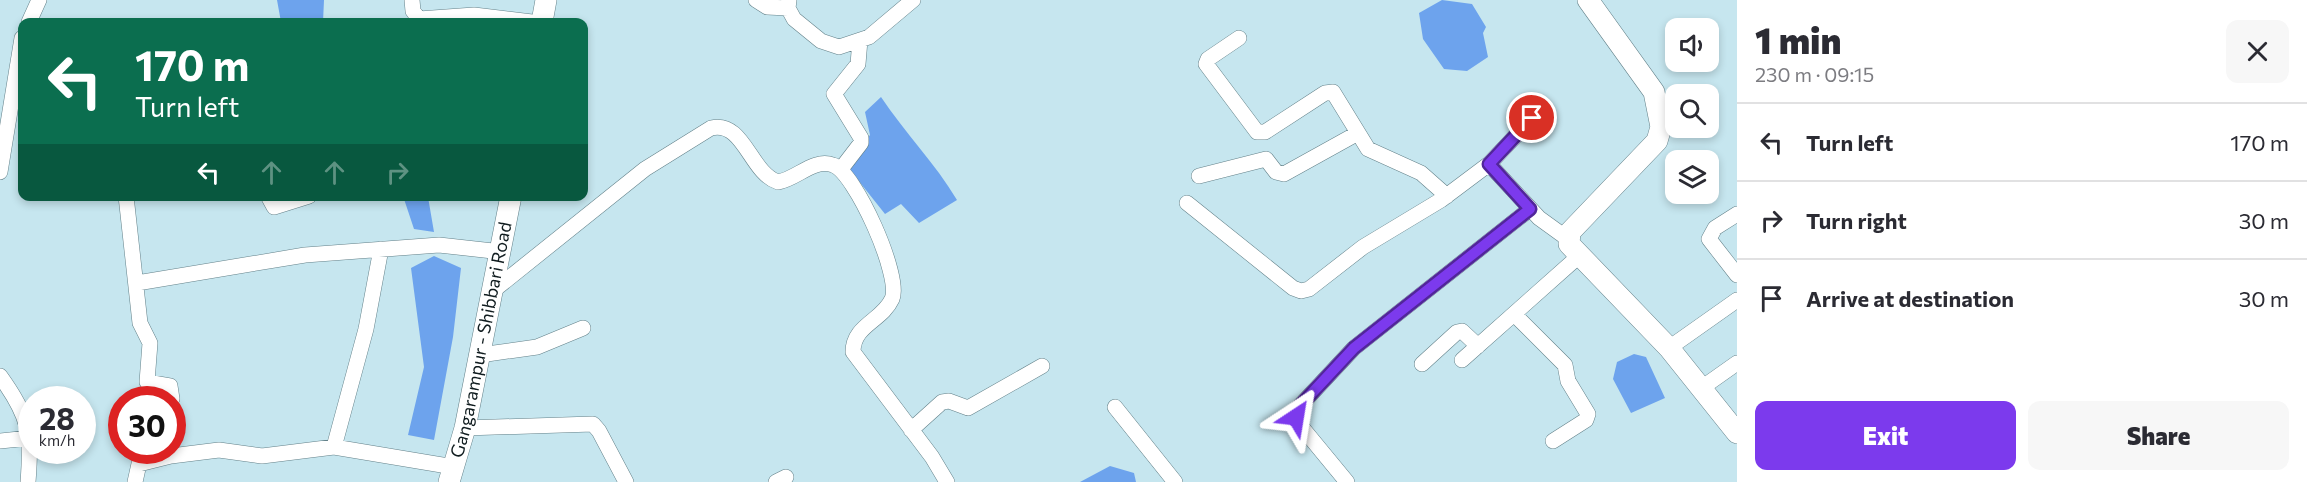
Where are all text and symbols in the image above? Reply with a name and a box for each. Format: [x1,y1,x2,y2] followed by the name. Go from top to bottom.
[1755,17,1841,61] text: 1 min
[1665,18,1719,204] map controls
[1665,18,1719,72] button: sound
[2226,20,2289,83] button: close
[135,38,249,90] text: 170 m
[36,42,114,120] icon: left
[1755,62,1874,86] text: 230 m · 09:15
[1665,84,1719,138] button: search
[135,90,239,123] text: Turn left
[1506,92,1557,143] pin
[1515,101,1548,134] icon: arrive
[1755,126,1788,159] icon: left
[1806,129,1893,156] text: Turn left
[2230,129,2289,156] text: 170 m
[1665,150,1719,204] button: layers
[192,156,225,189] icon: left
[255,156,288,189] icon: ahead
[318,156,351,189] icon: ahead
[381,156,414,189] icon: right
[1755,204,1788,237] icon: right
[1806,207,1907,234] text: Turn right
[2239,207,2289,234] text: 30 m
[445,220,516,460] street label: Gangarampur - Shibbari Road
[1755,282,1788,315] icon: arrive
[1806,285,2014,312] text: Arrive at destination
[2239,285,2289,312] text: 30 m
[1264,385,1328,449] position arrow
[108,386,186,464] speed limit sign: 30
[39,399,75,436] text: 28
[1755,401,2016,470] button: Exit
[2028,401,2289,470] button: Share
[39,431,75,449] text: km/h

